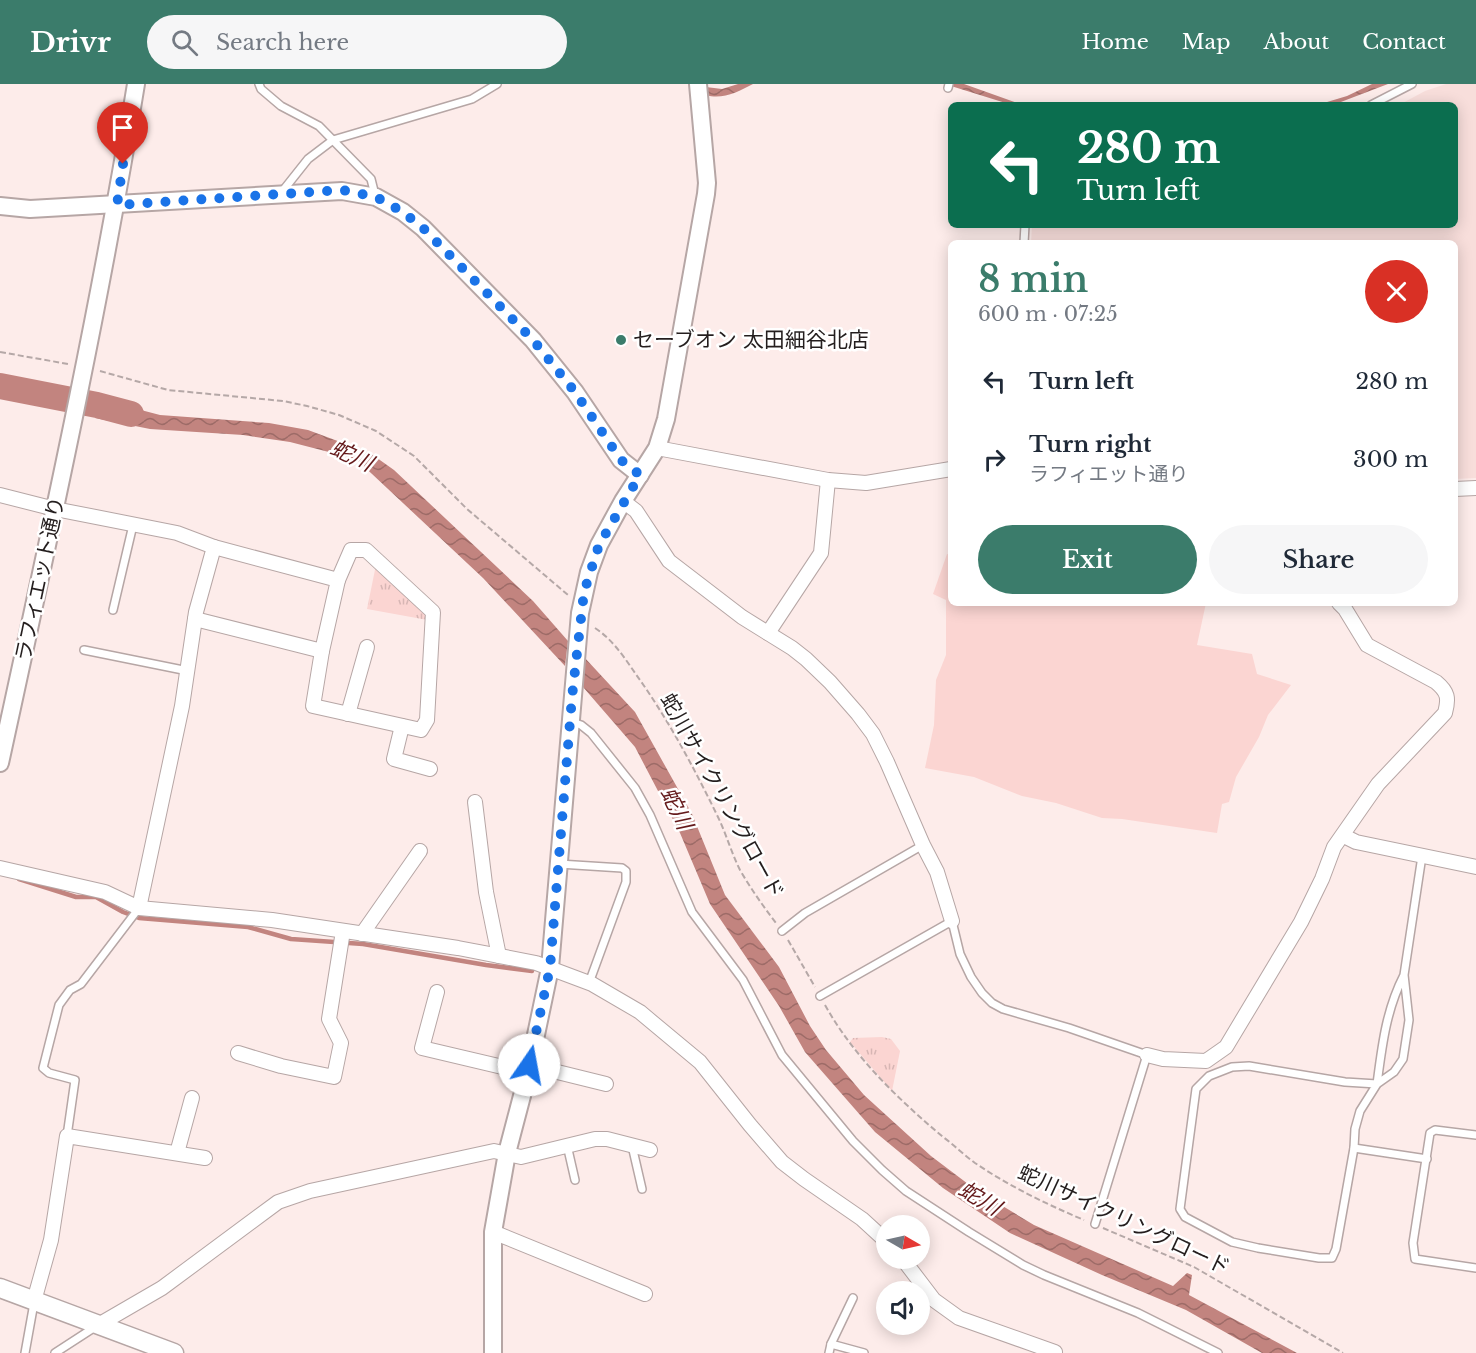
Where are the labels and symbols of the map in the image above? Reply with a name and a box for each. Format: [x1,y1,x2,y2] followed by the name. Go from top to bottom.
[97,102,148,164] pin
[633,327,869,353] place label: セーブオン 太田細谷北店
[614,333,628,347] marker: セーブオン 太田細谷北店
[326,434,379,478] water label: 蛇川
[10,494,70,664] street label: ラフィエット通り
[655,689,789,903] street label: 蛇川サイクリングロード
[655,782,699,834] water label: 蛇川
[497,1033,561,1097] position arrow
[1014,1159,1234,1281] street label: 蛇川サイクリングロード
[954,1176,1007,1222] water label: 蛇川
[876,1215,930,1269] north arrow

